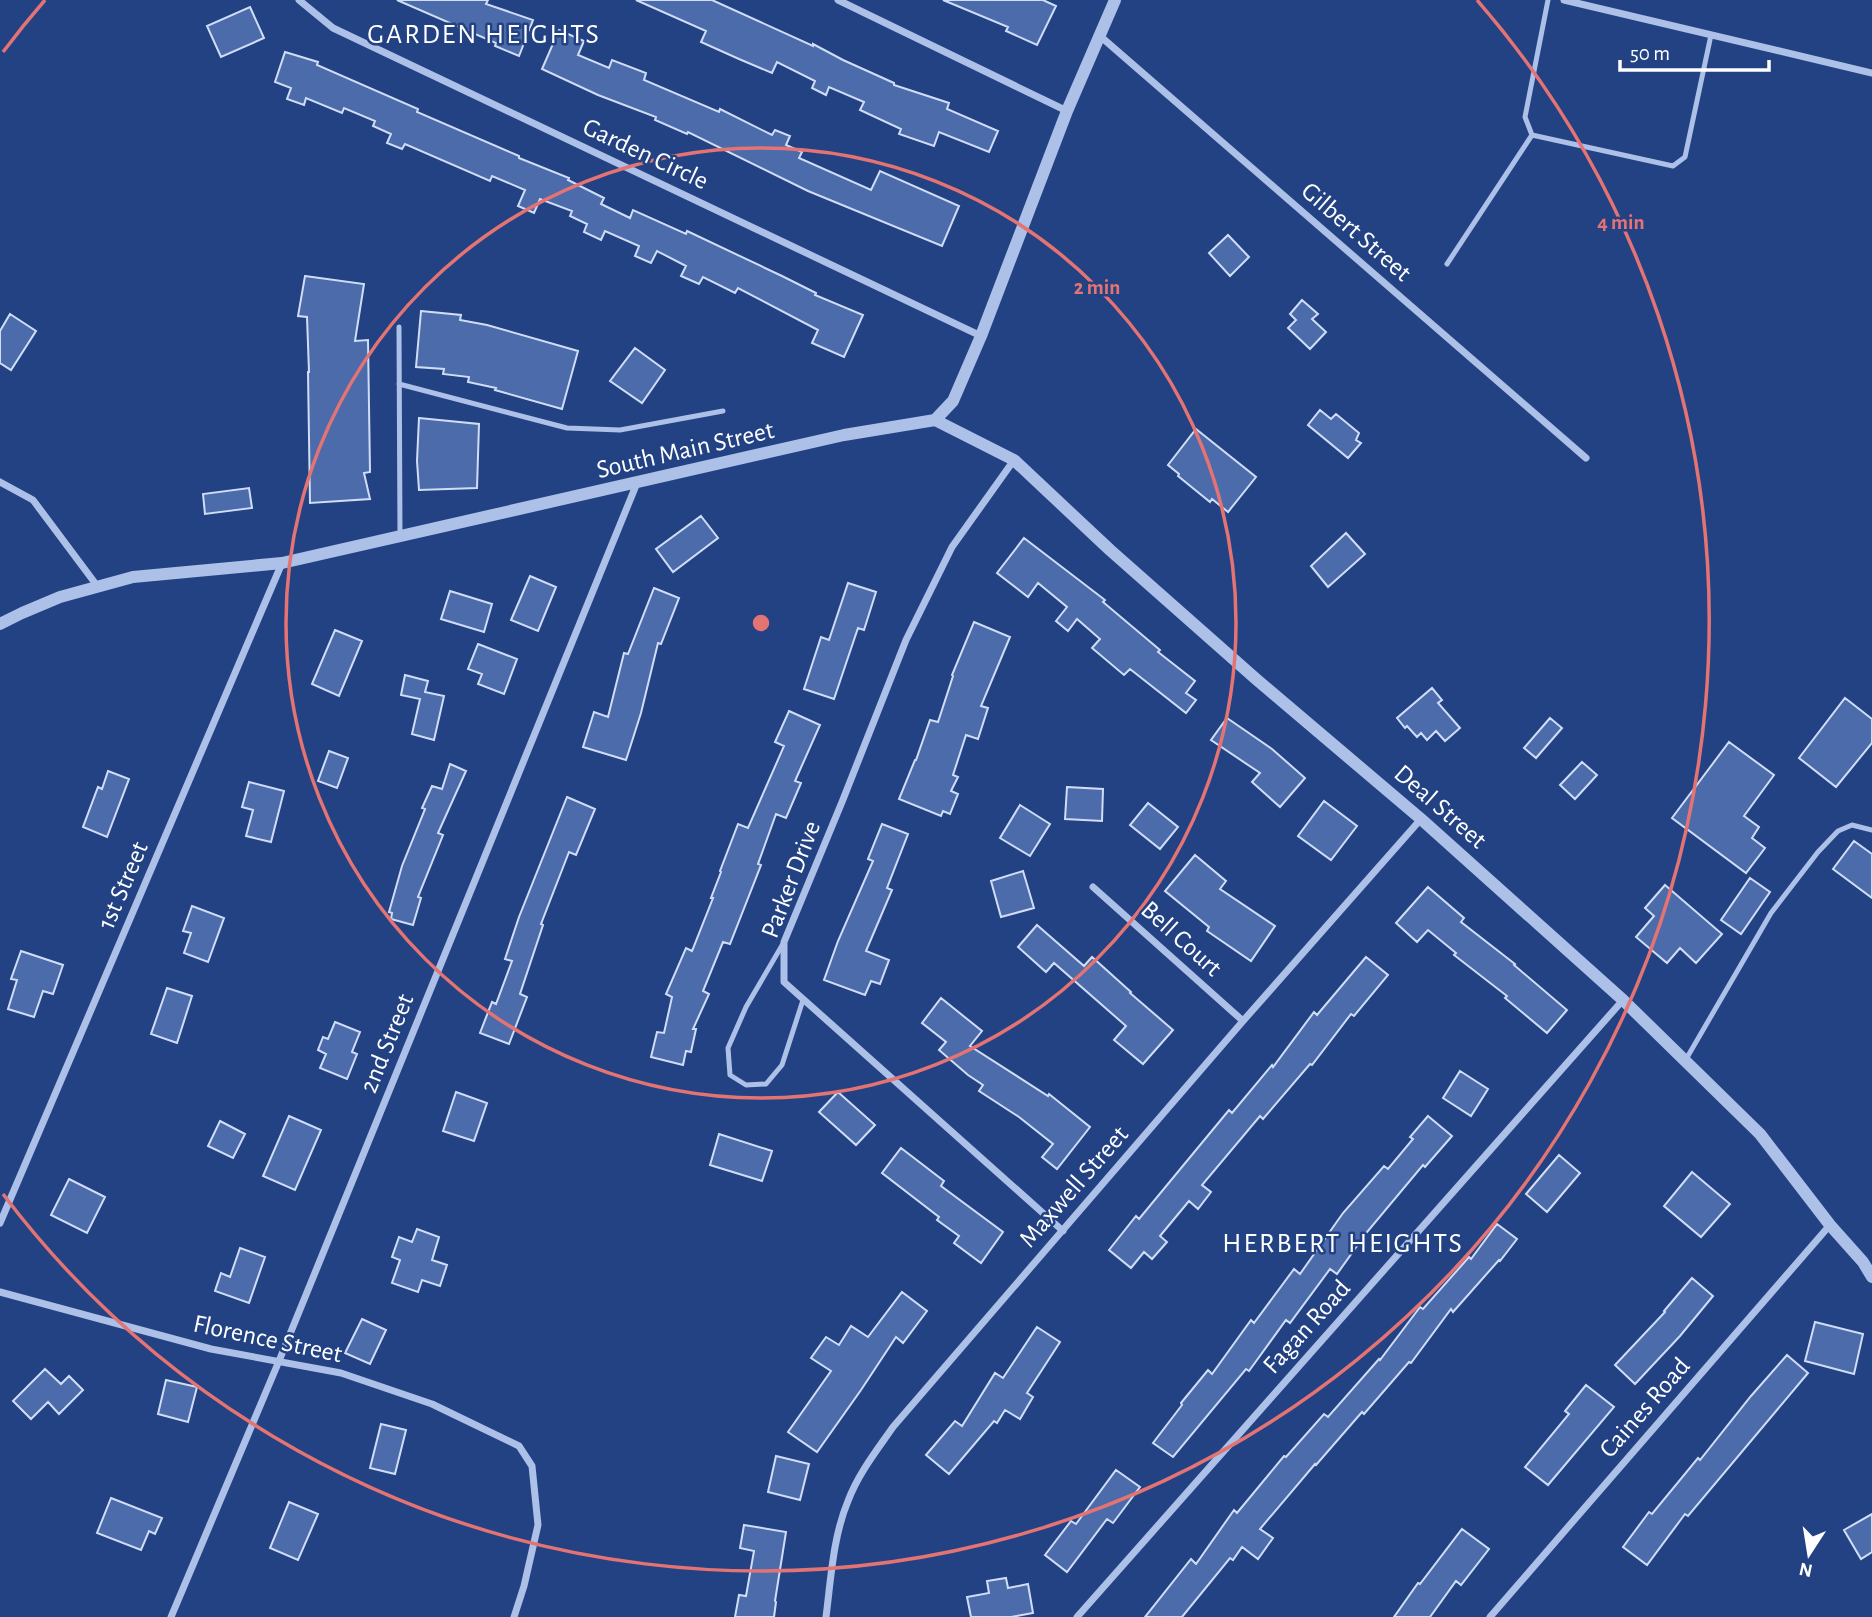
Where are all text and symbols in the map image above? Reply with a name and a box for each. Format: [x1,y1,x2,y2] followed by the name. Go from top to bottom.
[367,21,601,49] district label: GARDEN HEIGHTS
[1620,28,1769,72] scale bar
[1630,43,1670,64] text: 50 m
[579,114,712,194] street label: Garden Circle
[1297,177,1416,286] street label: Gilbert Street
[1597,212,1645,233] text: 4 min
[1074,277,1120,298] text: 2 min
[594,417,777,483] street label: South Main Street
[749,611,773,635] centre of rings
[1389,760,1491,854] street label: Deal Street
[757,817,825,942] street label: Parker Drive
[93,838,153,933] street label: 1st Street
[1136,896,1227,981] street label: Bell Court
[355,990,419,1097] street label: 2nd Street
[1014,1121,1133,1252] street label: Maxwell Street
[1222,1230,1464,1258] district label: HERBERT HEIGHTS
[1258,1275,1355,1378] street label: Fagan Road
[191,1311,345,1367] street label: Florence Street
[1595,1353,1695,1463] street label: Caines Road
[1774,1519,1844,1589] north arrow
[1797,1558,1814,1580] text: N

